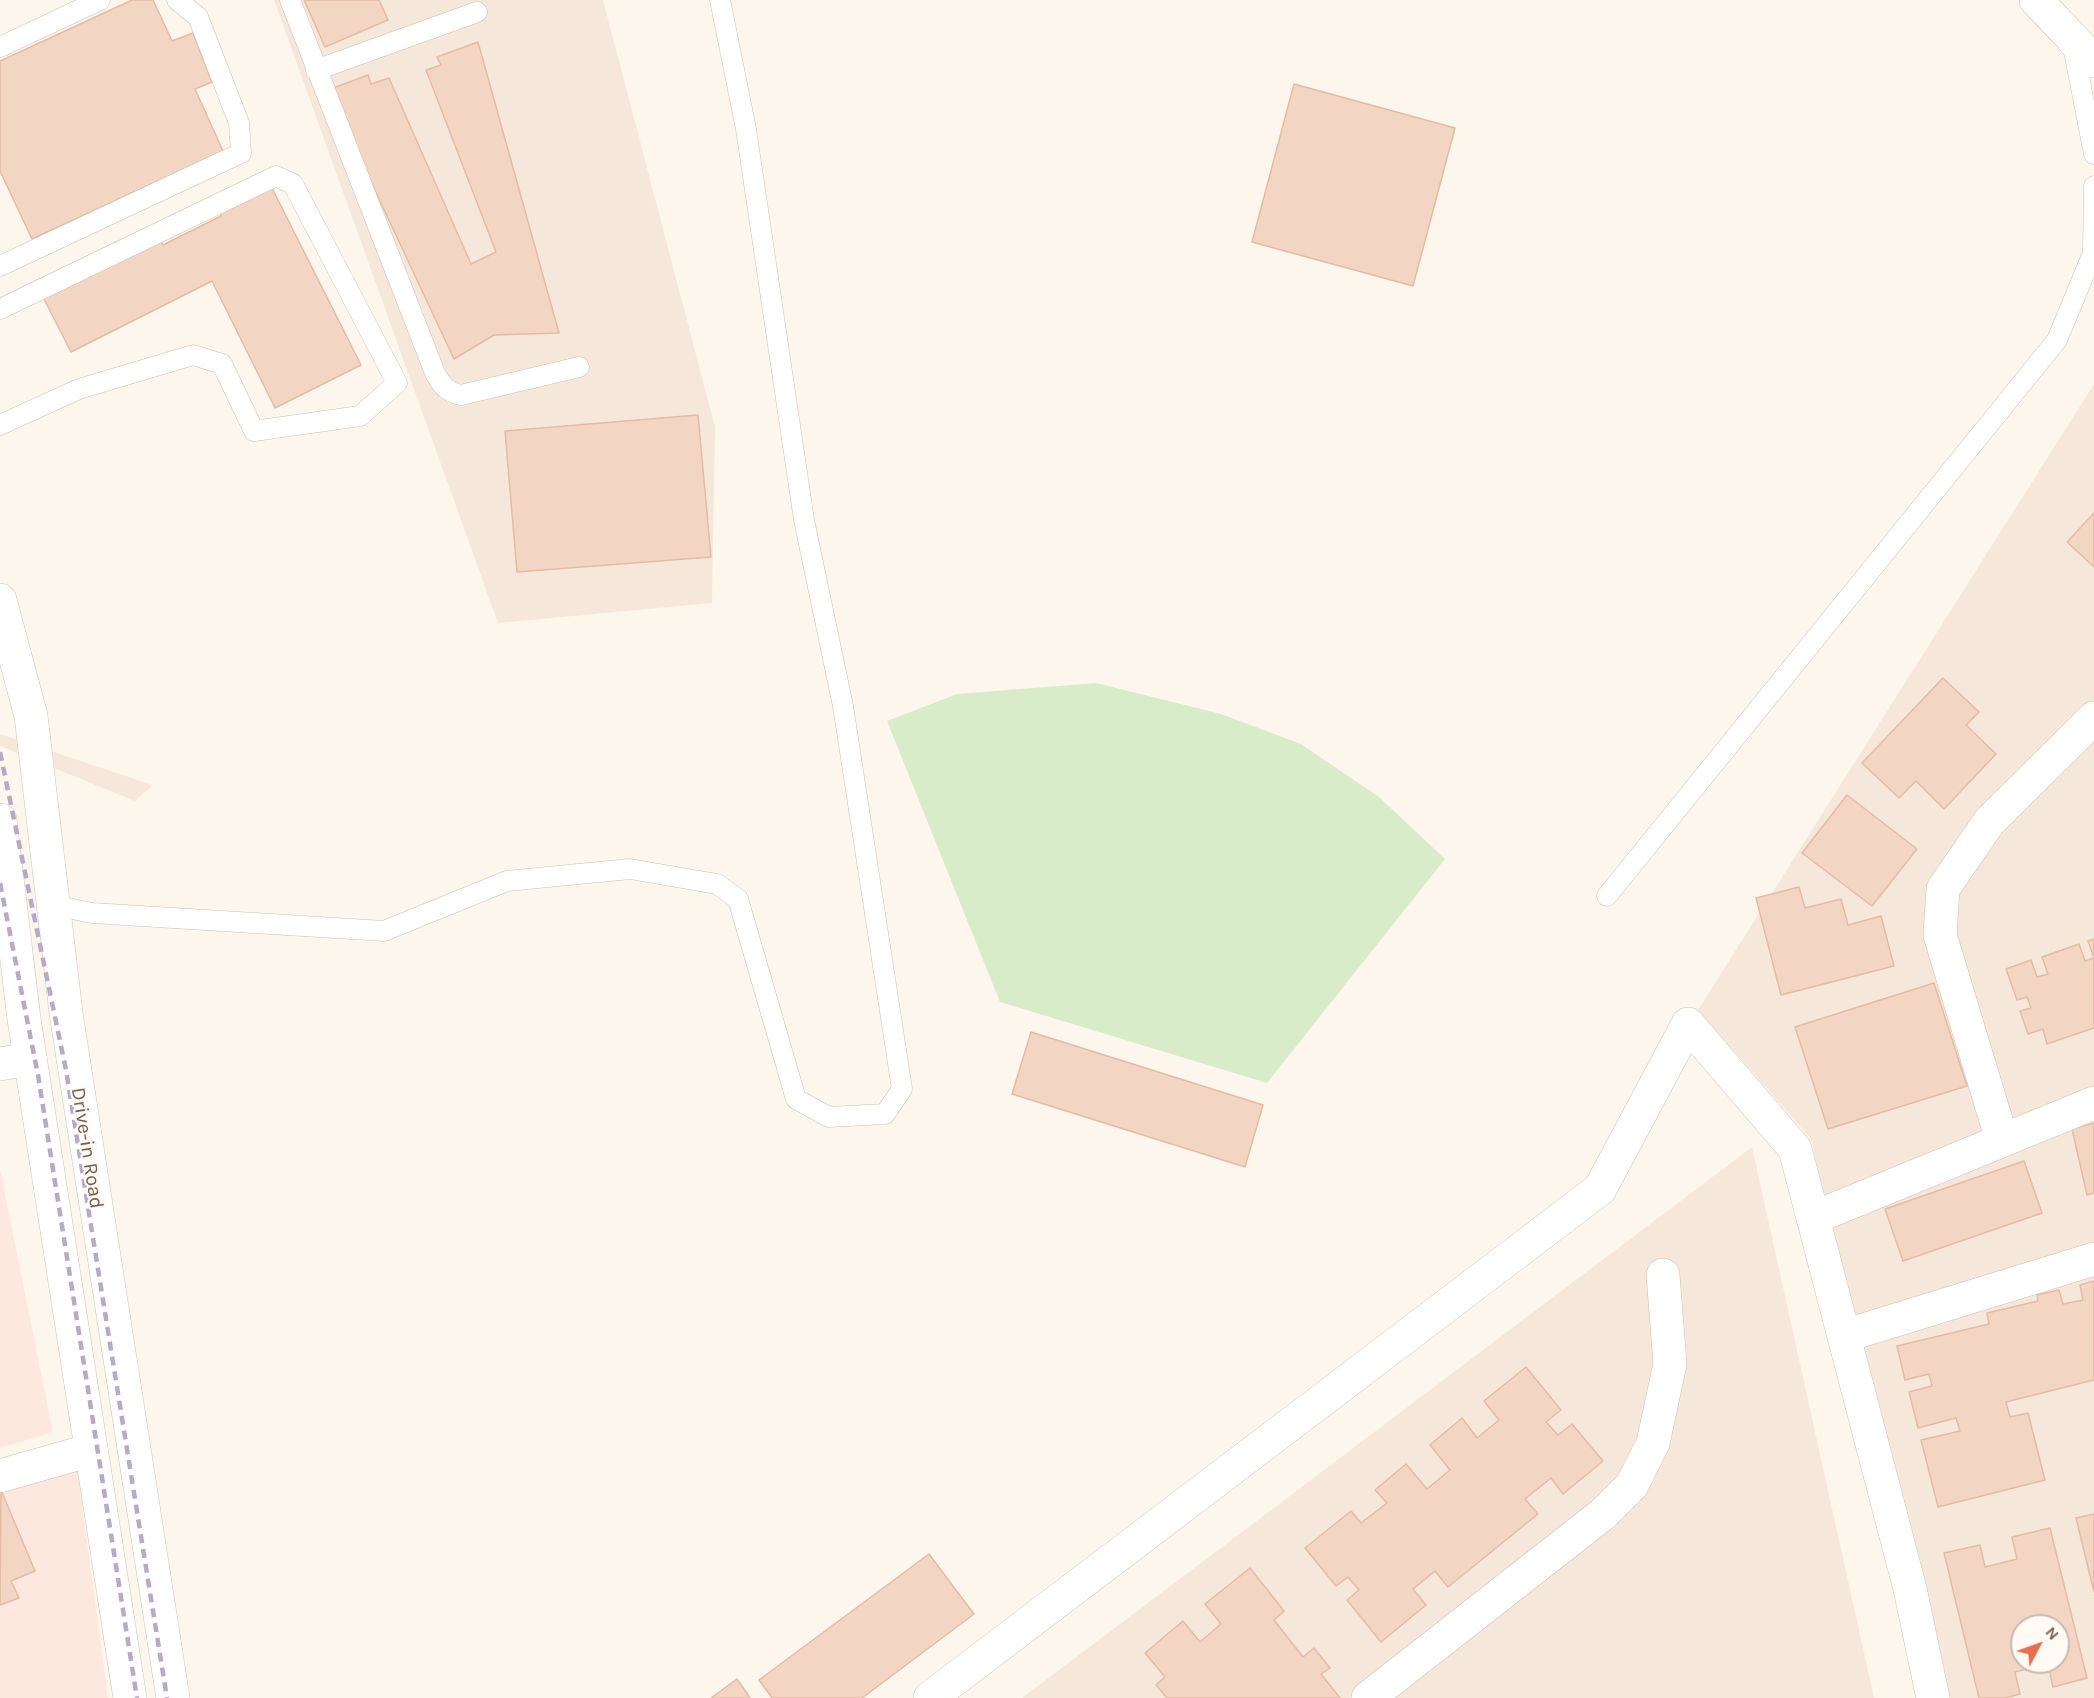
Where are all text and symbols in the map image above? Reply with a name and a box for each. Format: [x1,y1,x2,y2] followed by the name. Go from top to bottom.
[66,1086,108,1210] street label: Drive-in Road
[2010,1614,2070,1674] north arrow
[2042,1623,2063,1644] text: N

